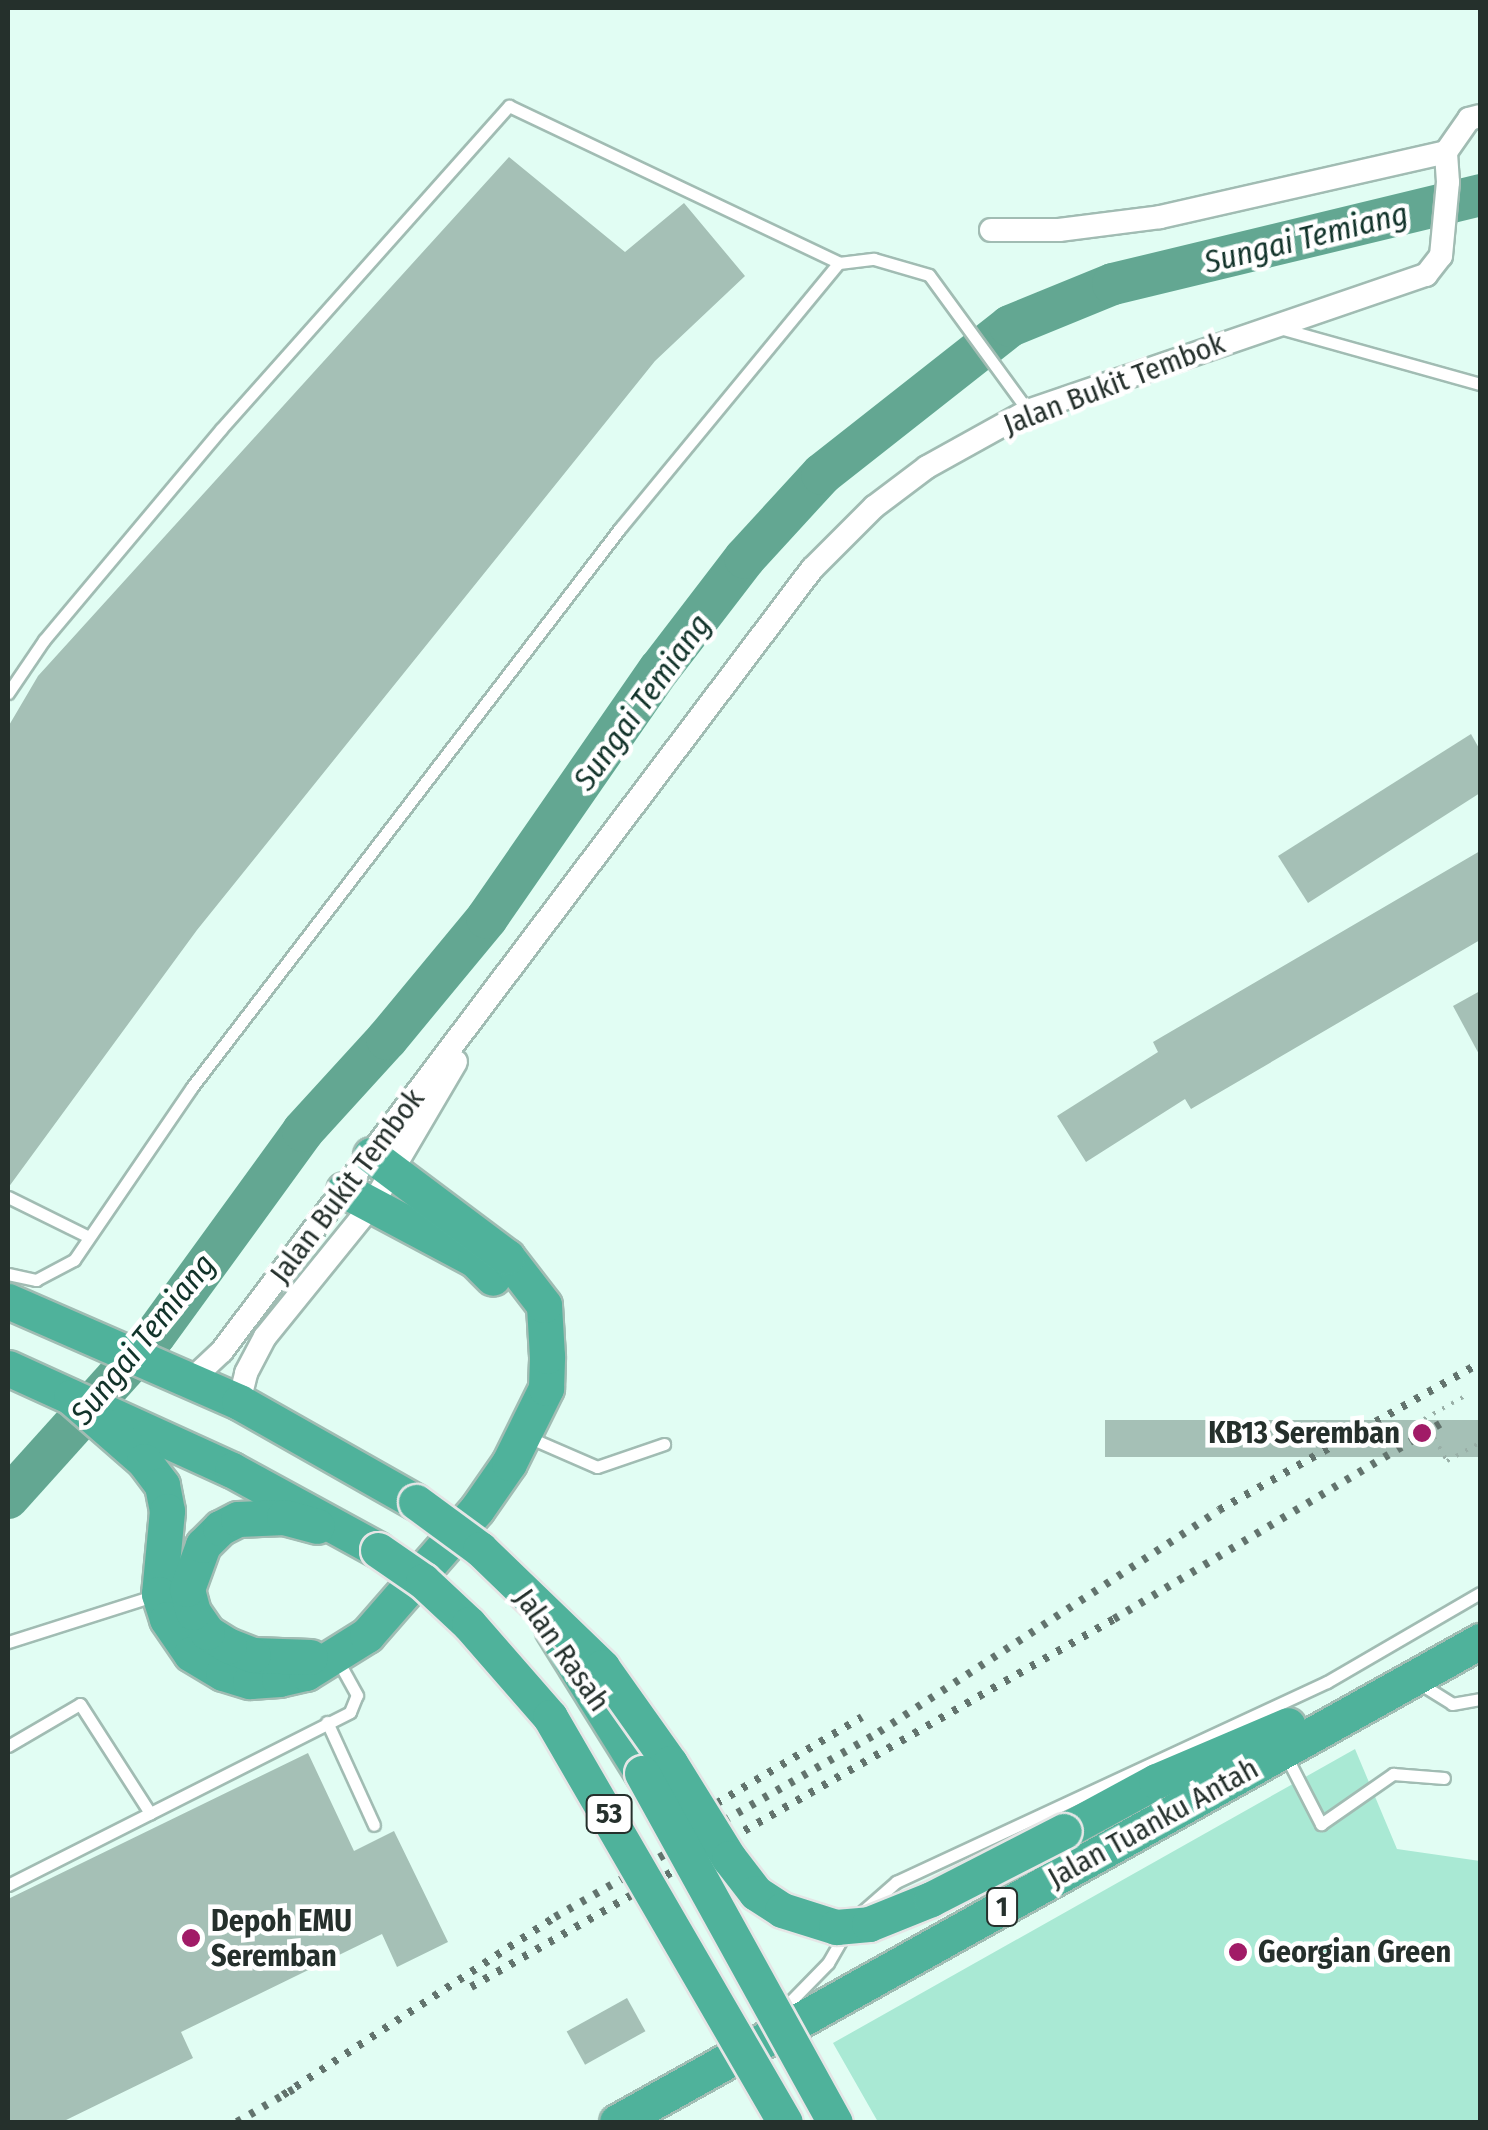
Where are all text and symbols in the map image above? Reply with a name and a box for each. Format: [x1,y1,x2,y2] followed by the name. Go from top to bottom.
[1200,194,1412,282] water label: Sungai Temiang
[998,325,1230,443] street label: Jalan Bukit Tembok
[565,606,719,798] water label: Sungai Temiang
[262,1082,432,1290] street label: Jalan Bukit Tembok
[62,1246,224,1432] water label: Sungai Temiang
[1208,1415,1400,1451] place label: KB13 Seremban
[1409,1420,1435,1446] marker: KB13 Seremban
[507,1582,617,1718] street label: Jalan Rasah
[1041,1750,1265,1896] street label: Jalan Tuanku Antah
[584,1791,634,1837] road number: 53
[984,1884,1020,1930] road number: 1
[211,1903,352,1974] place label: Depoh EMU Seremban
[180,1927,202,1949] marker: Depoh EMU Seremban
[1258,1934,1451,1970] place label: Georgian Green
[1227,1941,1249,1963] marker: Georgian Green

